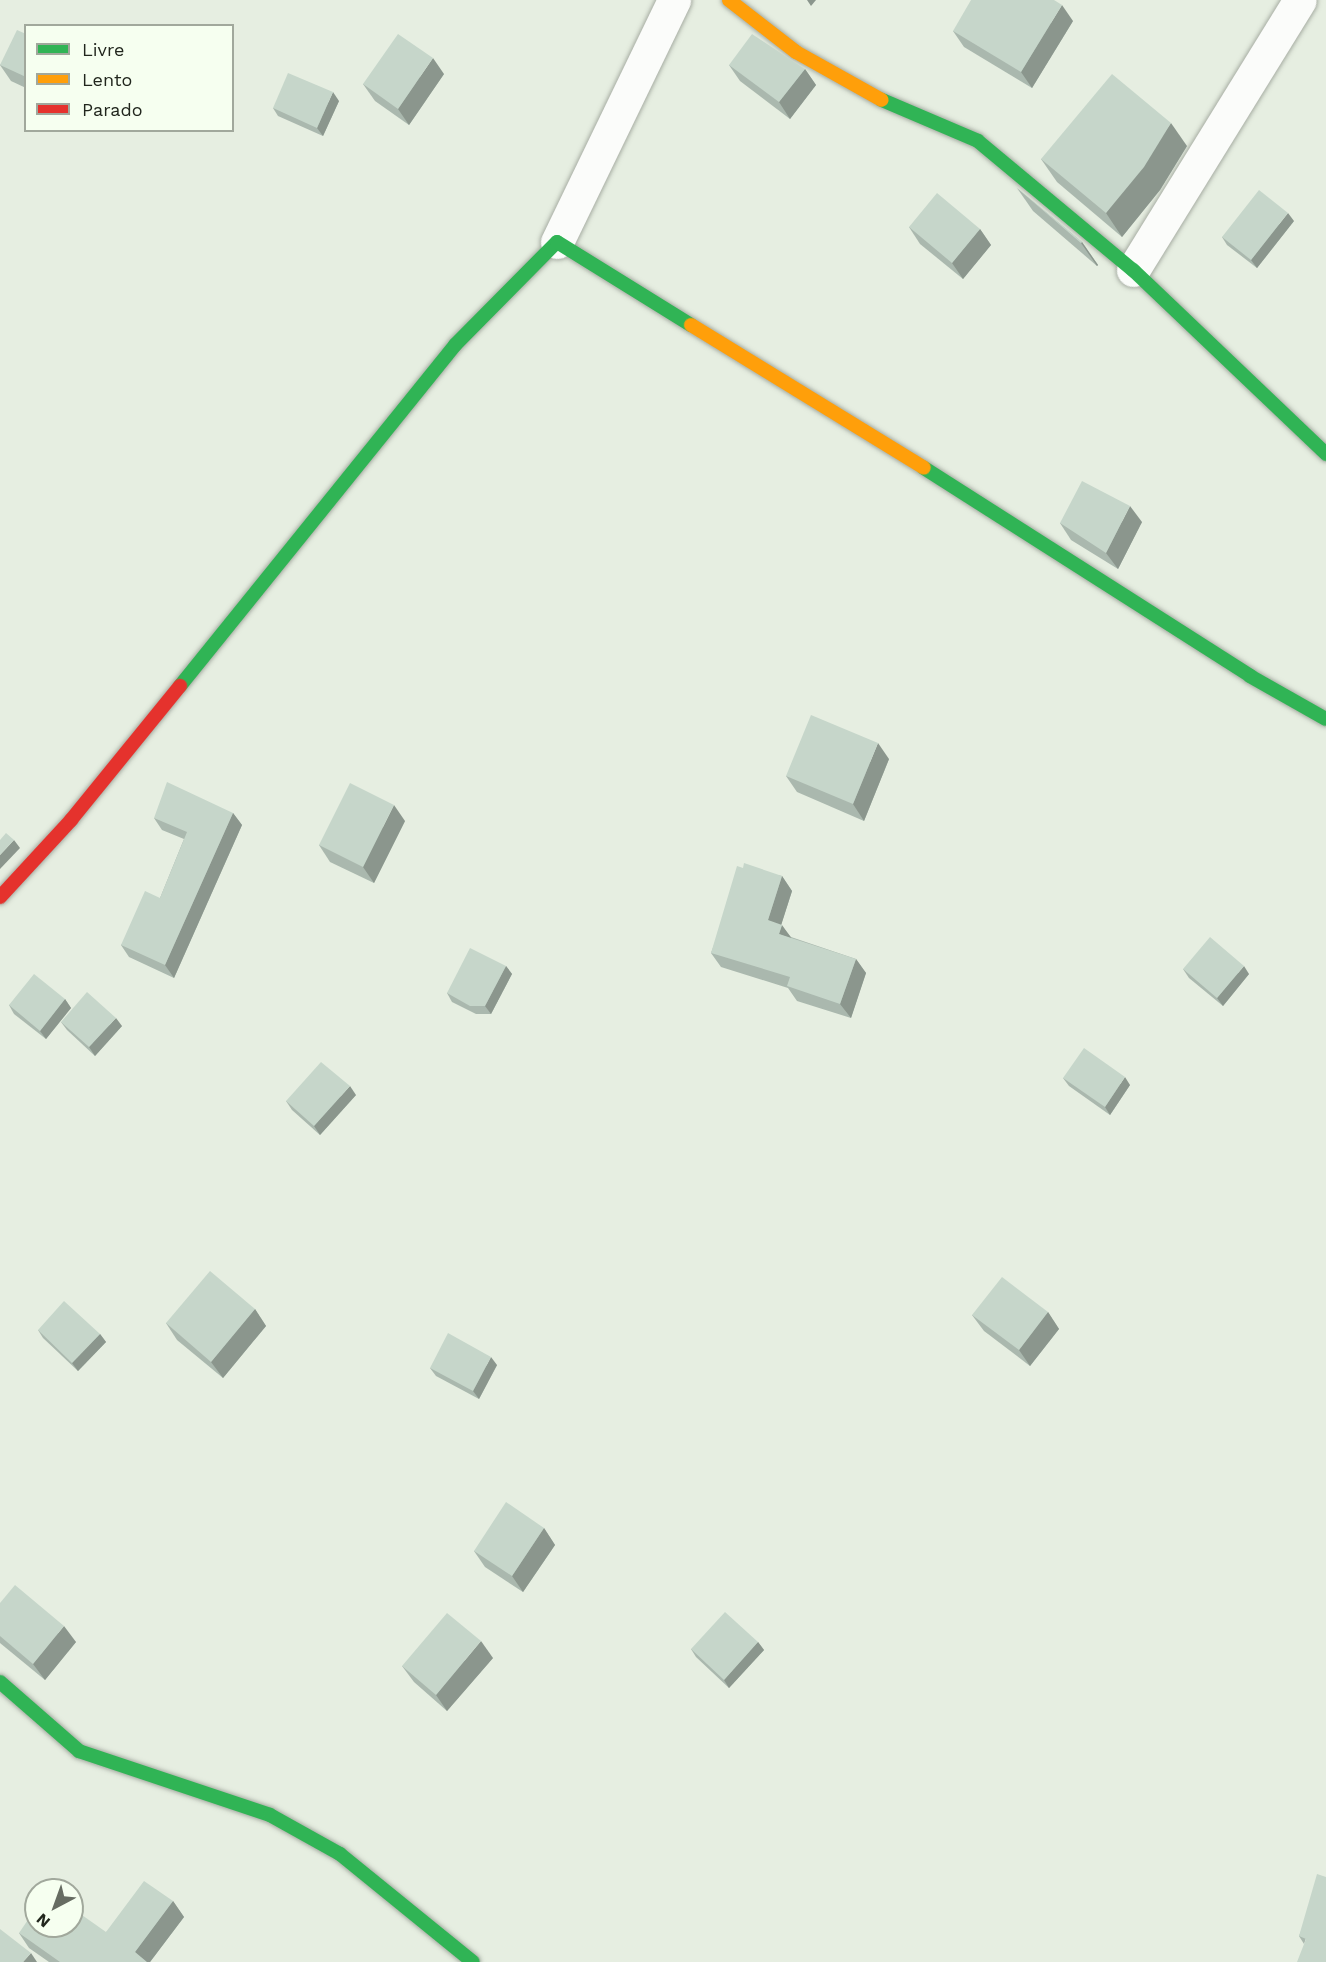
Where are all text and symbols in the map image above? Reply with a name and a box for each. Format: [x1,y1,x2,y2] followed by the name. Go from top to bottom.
[24,24,234,132] legend
[82,39,124,60] text: Livre
[82,69,132,90] text: Lento
[82,99,143,120] text: Parado
[24,1878,84,1938] north arrow
[32,1909,54,1932] text: N

